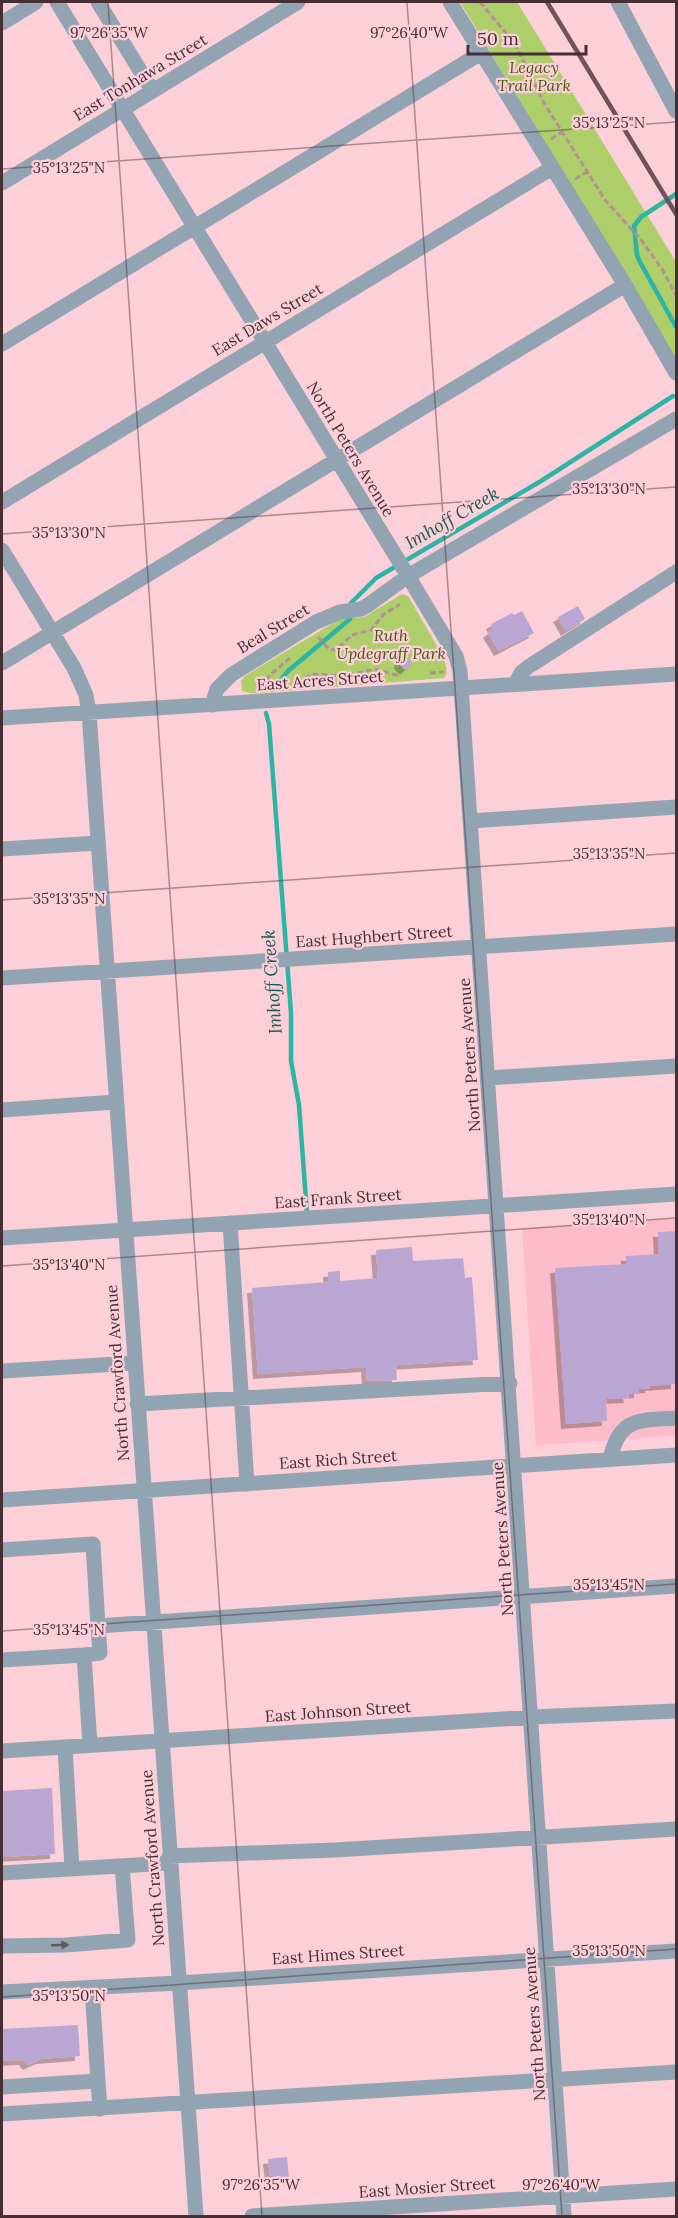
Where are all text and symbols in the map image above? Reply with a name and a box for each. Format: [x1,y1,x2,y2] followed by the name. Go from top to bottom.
[468,18,586,56] scale bar
[70,23,149,42] text: 97°26'35"W
[370,23,449,42] text: 97°26'40"W
[477,27,519,50] text: 50 m
[69,29,211,125] street label: East Tonhawa Street
[497,57,571,95] park label: Legacy Trail Park
[573,113,645,132] text: 35°13'25"N
[33,158,105,177] text: 35°13'25"N
[208,278,327,360] street label: East Daws Street
[303,378,399,521] street label: North Peters Avenue
[572,479,646,498] text: 35°13'30"N
[401,481,503,554] water label: Imhoff Creek
[32,523,106,542] text: 35°13'30"N
[233,598,313,657] street label: Beal Street
[336,625,446,663] park label: Ruth Updegraff Park
[256,666,385,694] street label: East Acres Street
[573,844,645,863] text: 35°13'35"N
[33,889,105,908] text: 35°13'35"N
[295,920,454,951] street label: East Hughbert Street
[256,929,287,1035] water label: Imhoff Creek
[454,977,484,1133] street label: North Peters Avenue
[274,1184,403,1212] street label: East Frank Street
[573,1210,645,1229] text: 35°13'40"N
[33,1255,105,1274] text: 35°13'40"N
[101,1284,133,1462] street label: North Crawford Avenue
[278,1445,398,1473] street label: East Rich Street
[487,1461,517,1617] street label: North Peters Avenue
[573,1575,645,1594] text: 35°13'45"N
[33,1620,105,1639] text: 35°13'45"N
[264,1696,413,1726] street label: East Johnson Street
[136,1769,168,1947] street label: North Crawford Avenue
[271,1939,406,1969] street label: East Himes Street
[50,1940,69,1950] one-way arrow
[572,1941,646,1960] text: 35°13'50"N
[519,1946,549,2102] street label: North Peters Avenue
[32,1986,106,2005] text: 35°13'50"N
[358,2172,497,2202] street label: East Mosier Street
[222,2175,301,2194] text: 97°26'35"W
[522,2175,601,2194] text: 97°26'40"W

